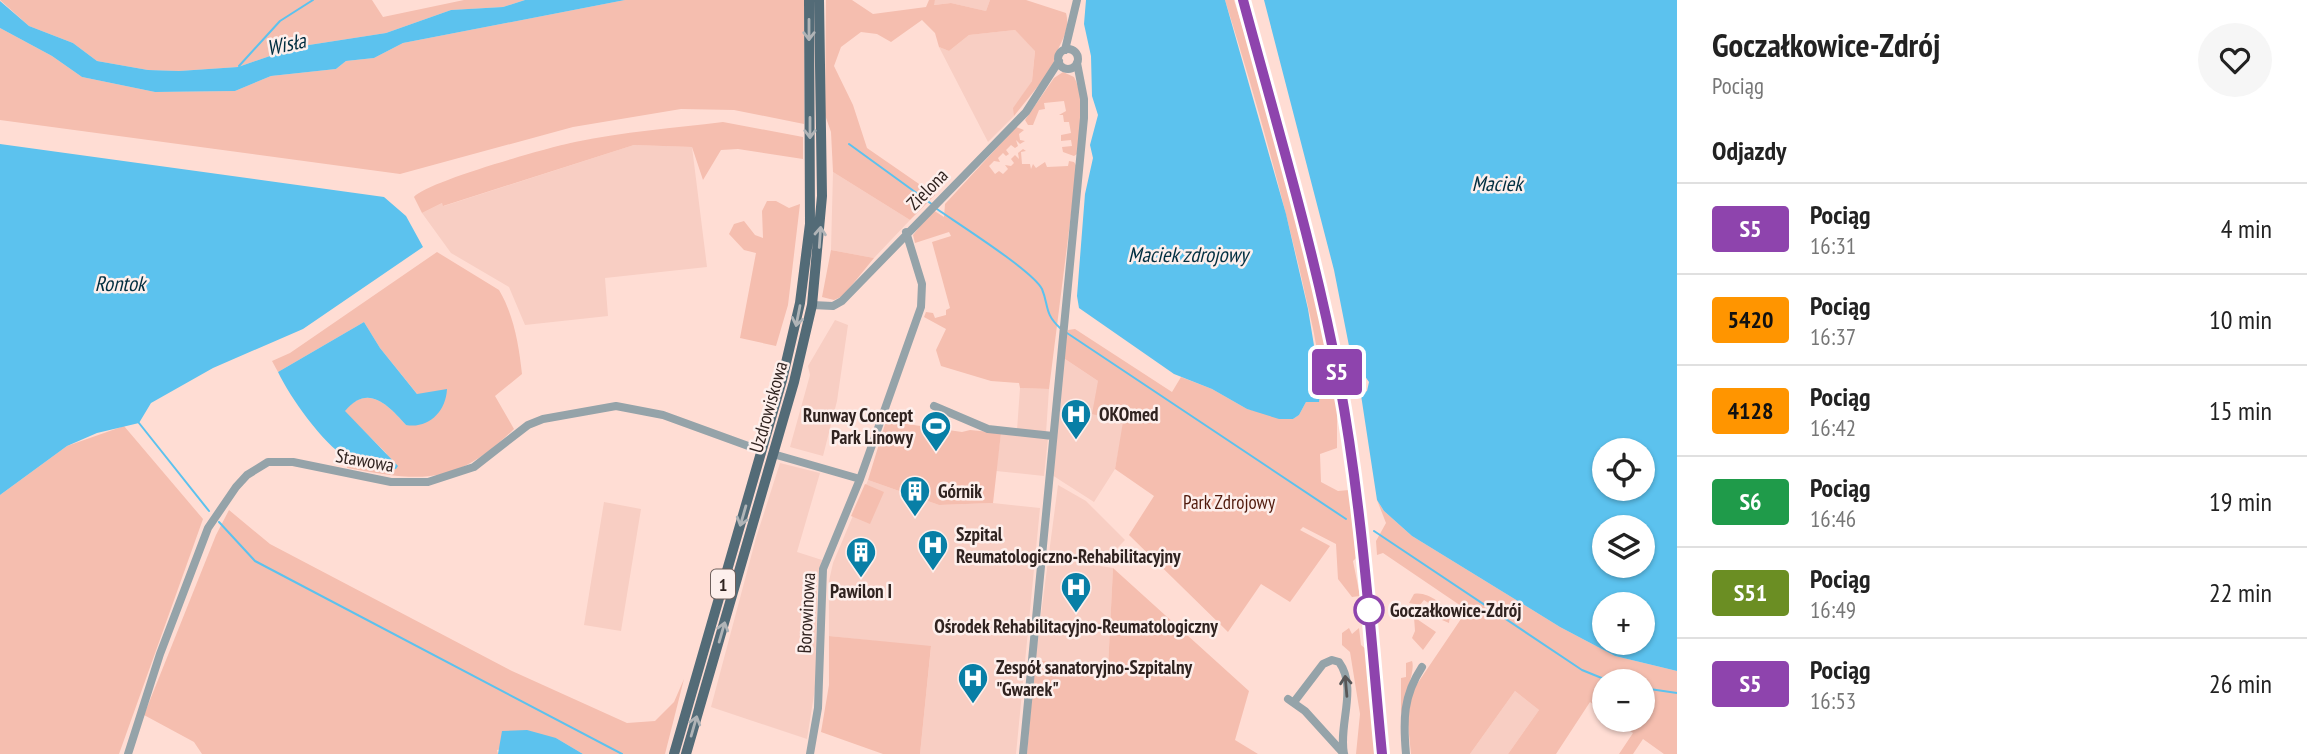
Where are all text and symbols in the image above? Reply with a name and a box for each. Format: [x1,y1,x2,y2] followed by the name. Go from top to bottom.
[802,18,816,41] one-way arrow
[1712,23,1940,66] text: Goczałkowice-Zdrój
[2198,23,2272,97] button: heart
[264,26,309,61] water label: Wisła
[1712,71,1764,100] text: Pociąg
[803,117,817,140] one-way arrow
[1712,134,1786,167] text: Odjazdy
[901,163,953,215] street label: Zielona
[1472,170,1525,197] water label: Maciek
[1810,198,1870,231] text: Pociąg
[2221,212,2272,245] text: 4 min
[1739,213,1762,244] text: S5
[814,226,827,249] one-way arrow
[1810,231,1856,260] text: 16:31
[1128,241,1251,268] water label: Maciek zdrojowy
[95,270,148,297] water label: Rontok
[1810,289,1870,322] text: Pociąg
[2209,303,2272,336] text: 10 min
[790,304,804,327] one-way arrow
[1728,304,1773,335] text: 5420
[1810,322,1856,351] text: 16:37
[1306,349,1368,395] line badge: S5
[1326,356,1348,387] text: S5
[744,359,792,455] street label: Uzdrowiskowa
[1810,380,1870,413] text: Pociąg
[2209,394,2272,427] text: 15 min
[1728,395,1773,426] text: 4128
[1059,397,1093,441] hospital icon: OKOmed
[1099,402,1159,426] place label: OKOmed
[803,403,913,449] place label: Runway Concept Park Linowy
[919,409,953,453] sports icon: Runway Concept Park Linowy
[1810,413,1856,442] text: 16:42
[1592,438,1655,732] map controls
[1592,438,1655,501] button: locate
[334,443,396,477] street label: Stawowa
[1810,471,1870,504] text: Pociąg
[898,474,932,518] building icon: Górnik
[938,479,982,503] place label: Górnik
[2209,485,2272,518] text: 19 min
[1739,486,1762,517] text: S6
[1183,490,1276,514] park label: Park Zdrojowy
[1810,504,1856,533] text: 16:46
[735,505,748,527] one-way arrow
[1592,515,1655,578] button: layers
[956,522,1181,568] place label: Szpital Reumatologiczno-Rehabilitacyjny
[916,528,950,572] hospital icon: Szpital Reumatologiczno-Rehabilitacyjny
[844,535,878,579] building icon: Pawilon I
[1810,562,1870,595] text: Pociąg
[711,570,735,598] road number: 1
[1059,570,1093,614] hospital icon: Ośrodek Rehabilitacyjno-Reumatologiczny
[792,572,820,654] street label: Borowinowa
[2209,576,2272,609] text: 22 min
[1734,577,1767,608] text: S51
[830,579,892,603] place label: Pawilon I
[1592,592,1655,655] button: +
[1354,595,1384,625] marker: Goczałkowice-Zdrój
[1810,595,1856,624] text: 16:49
[1390,598,1522,622] place label: Goczałkowice-Zdrój
[934,614,1218,638] place label: Ośrodek Rehabilitacyjno-Reumatologiczny
[716,621,729,643] one-way arrow
[1810,653,1870,686] text: Pociąg
[996,655,1192,701] place label: Zespół sanatoryjno-Szpitalny "Gwarek"
[956,661,990,705] hospital icon: Zespół sanatoryjno-Szpitalny "Gwarek"
[2209,667,2272,700] text: 26 min
[1739,668,1762,699] text: S5
[1592,669,1655,732] button: −
[1339,676,1352,698] one-way arrow
[1810,686,1856,715] text: 16:53
[689,715,702,737] one-way arrow

